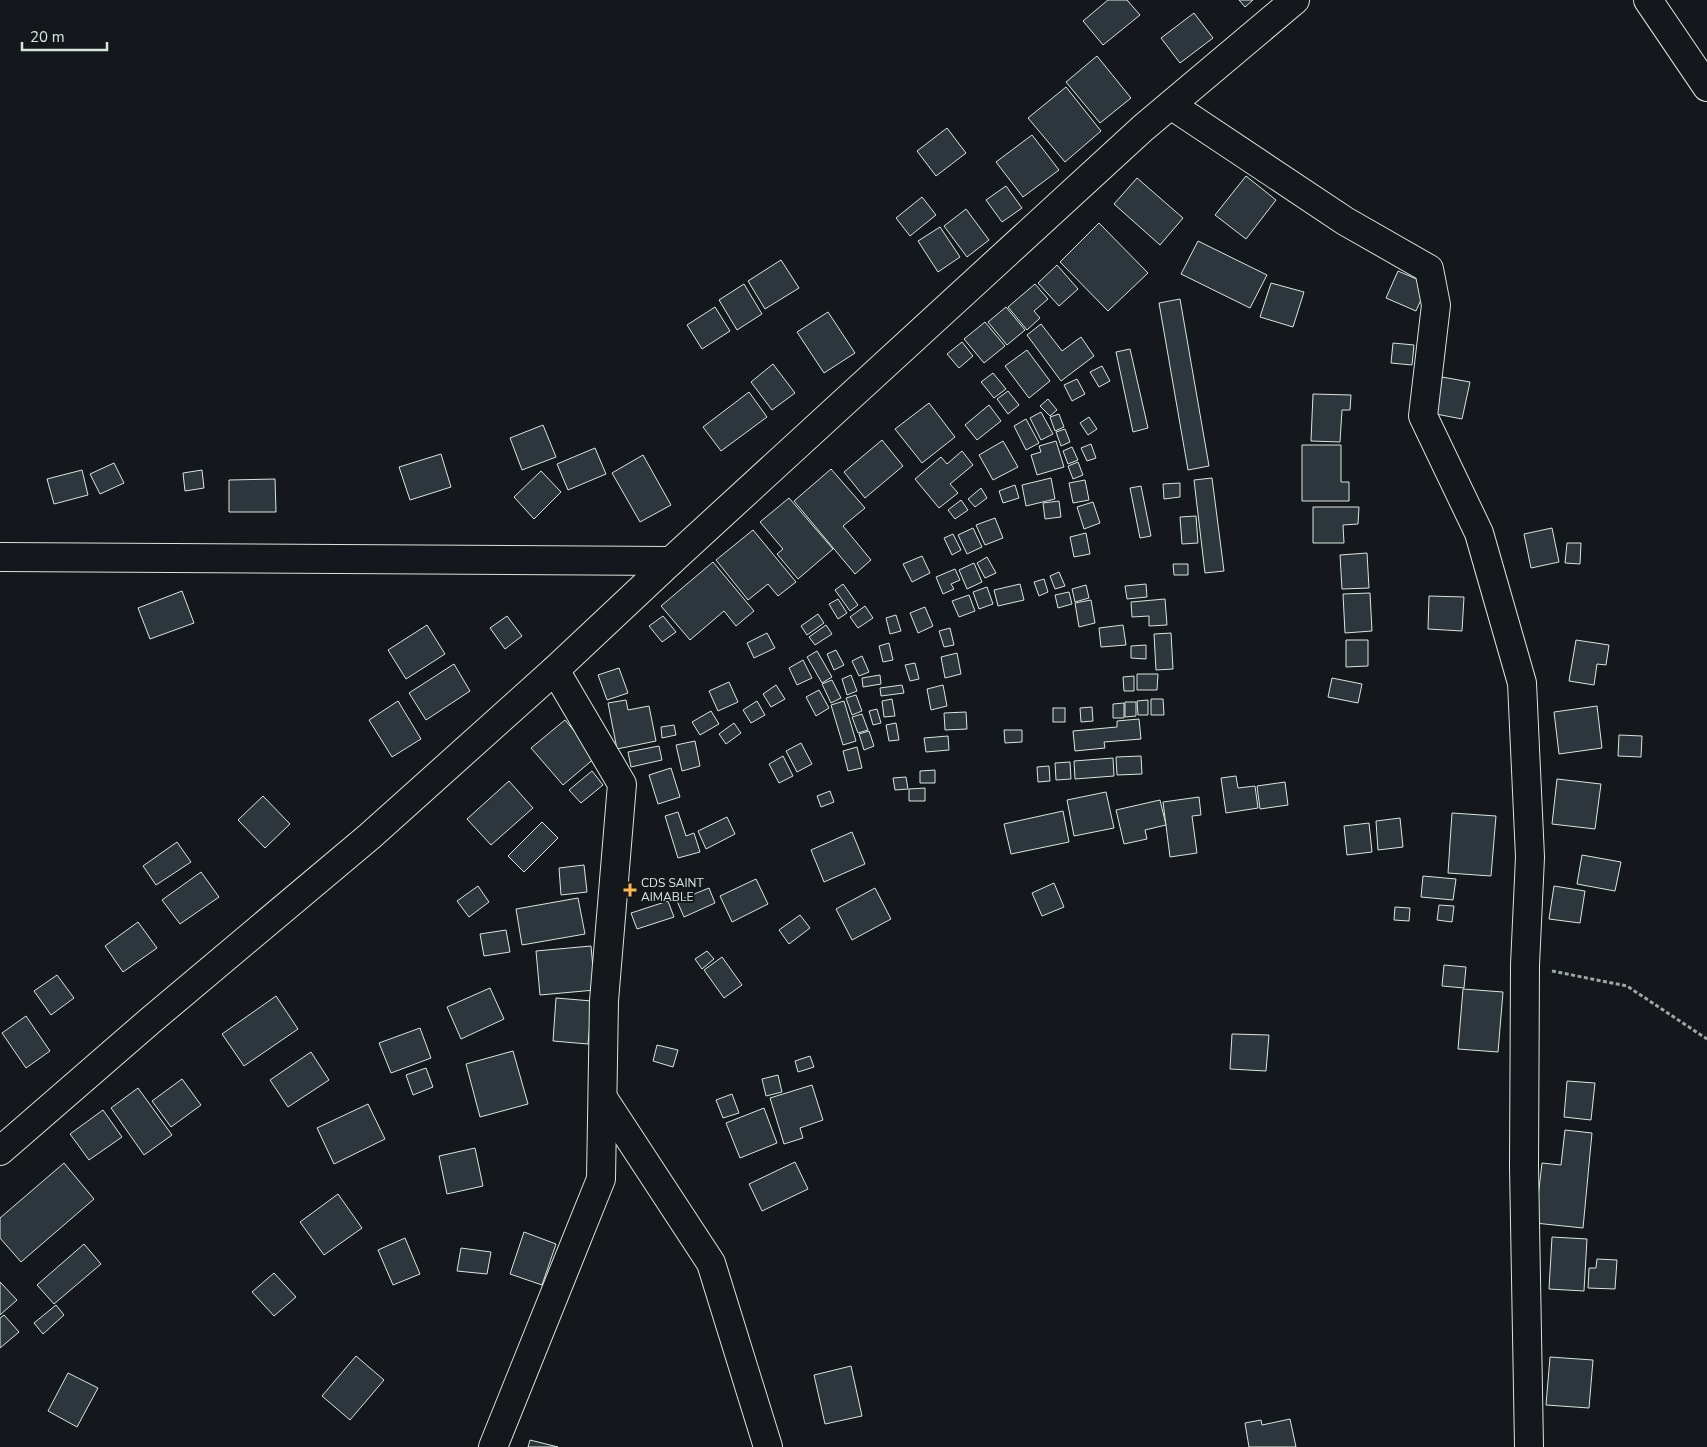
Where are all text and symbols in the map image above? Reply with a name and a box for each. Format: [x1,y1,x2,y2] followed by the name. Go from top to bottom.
[22,20,108,52] scale bar
[30,27,65,47] text: 20 m
[641,875,705,905] place label: CDS SAINT AIMABLE
[623,883,637,897] marker: CDS SAINT AIMABLE

